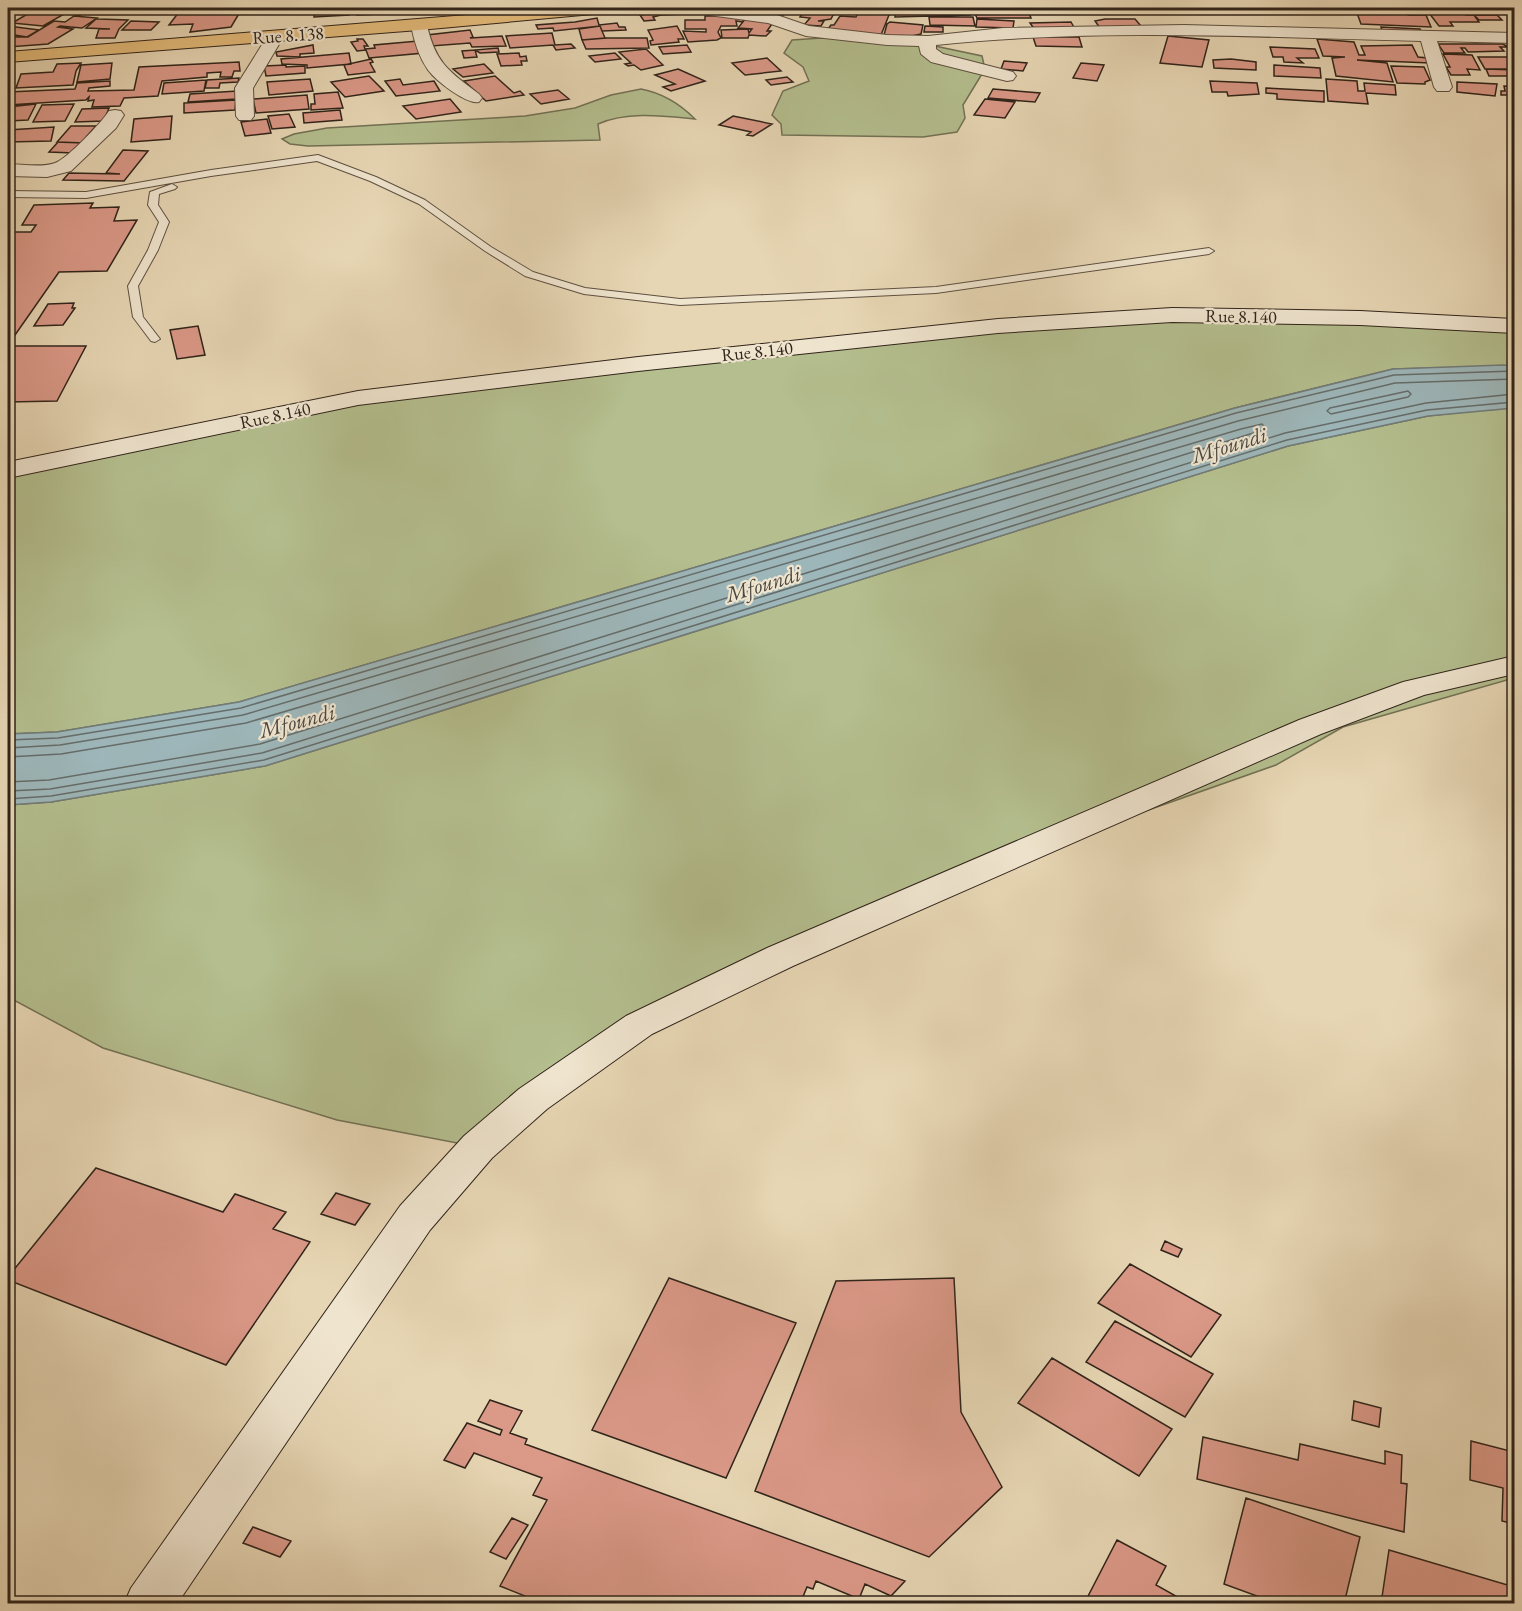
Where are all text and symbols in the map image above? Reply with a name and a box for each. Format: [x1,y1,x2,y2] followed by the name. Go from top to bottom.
[251,21,325,49] street label: Rue 8.138
[1205,304,1277,328] street label: Rue 8.140
[720,336,794,366] street label: Rue 8.140
[238,396,313,434] street label: Rue 8.140
[1186,419,1272,471] water label: Mfoundi
[720,558,806,610] water label: Mfoundi
[254,697,340,746] water label: Mfoundi

